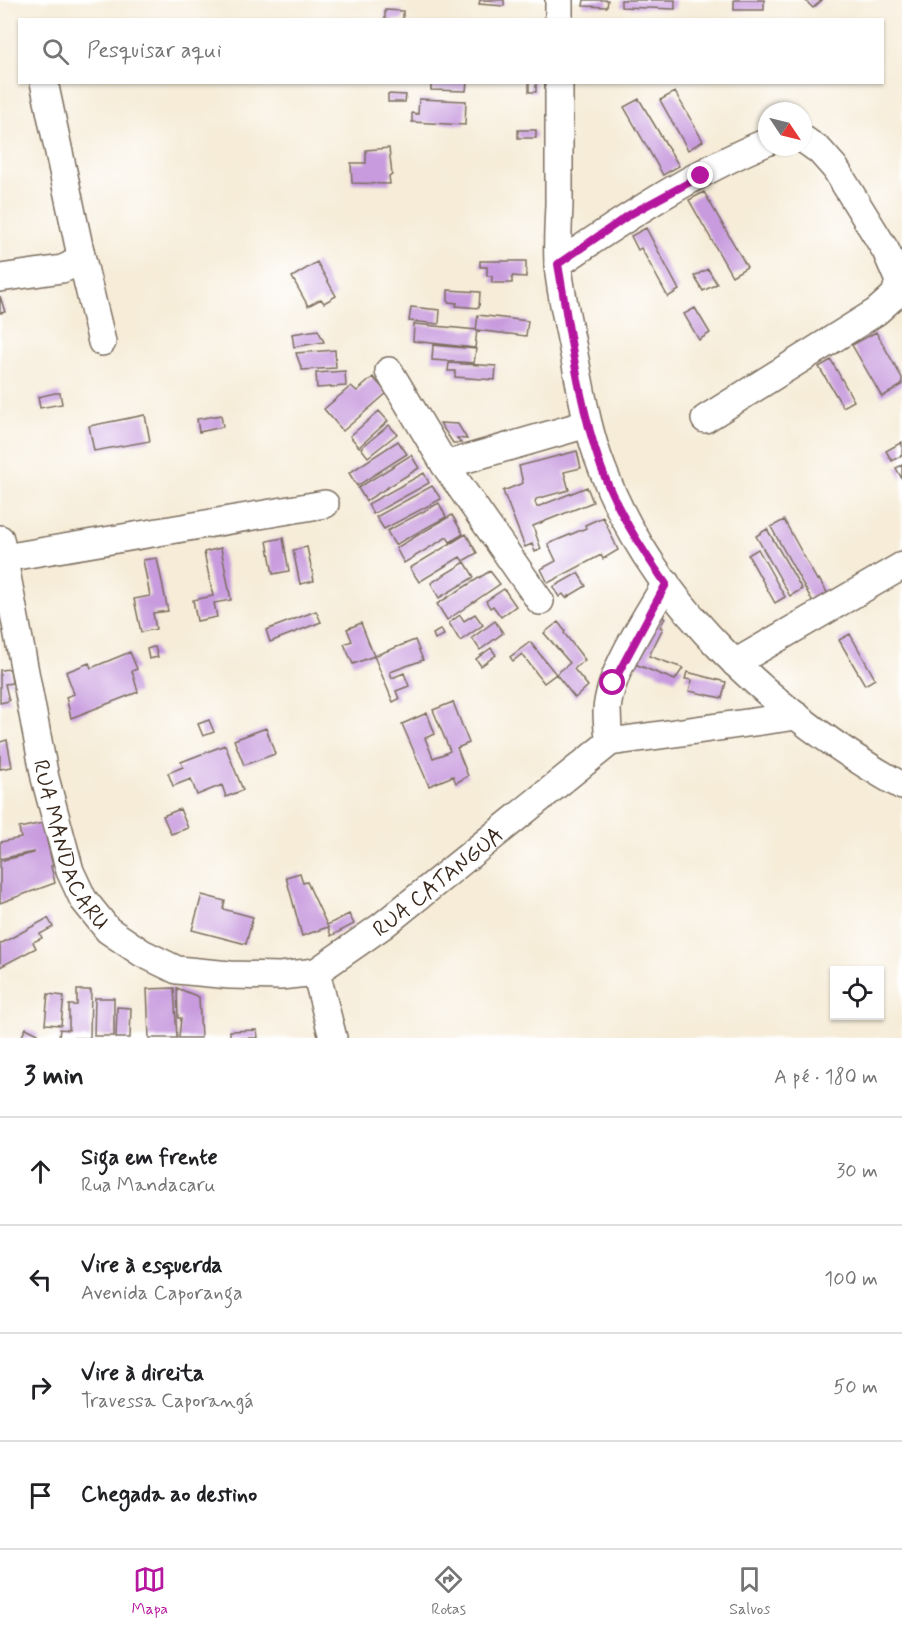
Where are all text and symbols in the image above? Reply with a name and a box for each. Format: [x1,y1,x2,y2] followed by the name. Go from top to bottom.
[18,18,884,84] search box
[39,35,72,68] icon: search
[87,37,222,65] text: Pesquisar aqui
[758,102,812,156] north arrow
[687,162,713,188] route end
[599,669,625,695] route start
[26,757,114,936] street label: RUA MANDACARU
[368,821,510,944] street label: RUA CATANGUA
[830,966,884,1020] map controls
[830,966,884,1020] button: locate
[24,1060,84,1094] text: 3 min
[774,1064,878,1091] text: A pé · 180 m
[81,1144,218,1172] text: Siga em frente
[24,1155,57,1188] icon: ahead
[836,1158,878,1185] text: 30 m
[81,1172,215,1199] text: Rua Mandacaru
[81,1252,222,1280] text: Vire à esquerda
[24,1263,57,1296] icon: left
[824,1266,878,1293] text: 100 m
[81,1280,243,1307] text: Avenida Caporanga
[81,1360,204,1388] text: Vire à direita
[24,1371,57,1404] icon: right
[833,1374,878,1401] text: 50 m
[81,1388,254,1415] text: Travessa Caporangá
[24,1479,57,1512] icon: arrive
[81,1481,257,1509] text: Chegada ao destino
[132,1563,168,1620] tab: Mapa
[431,1563,466,1620] tab: Rotas
[729,1563,770,1620] tab: Salvos

